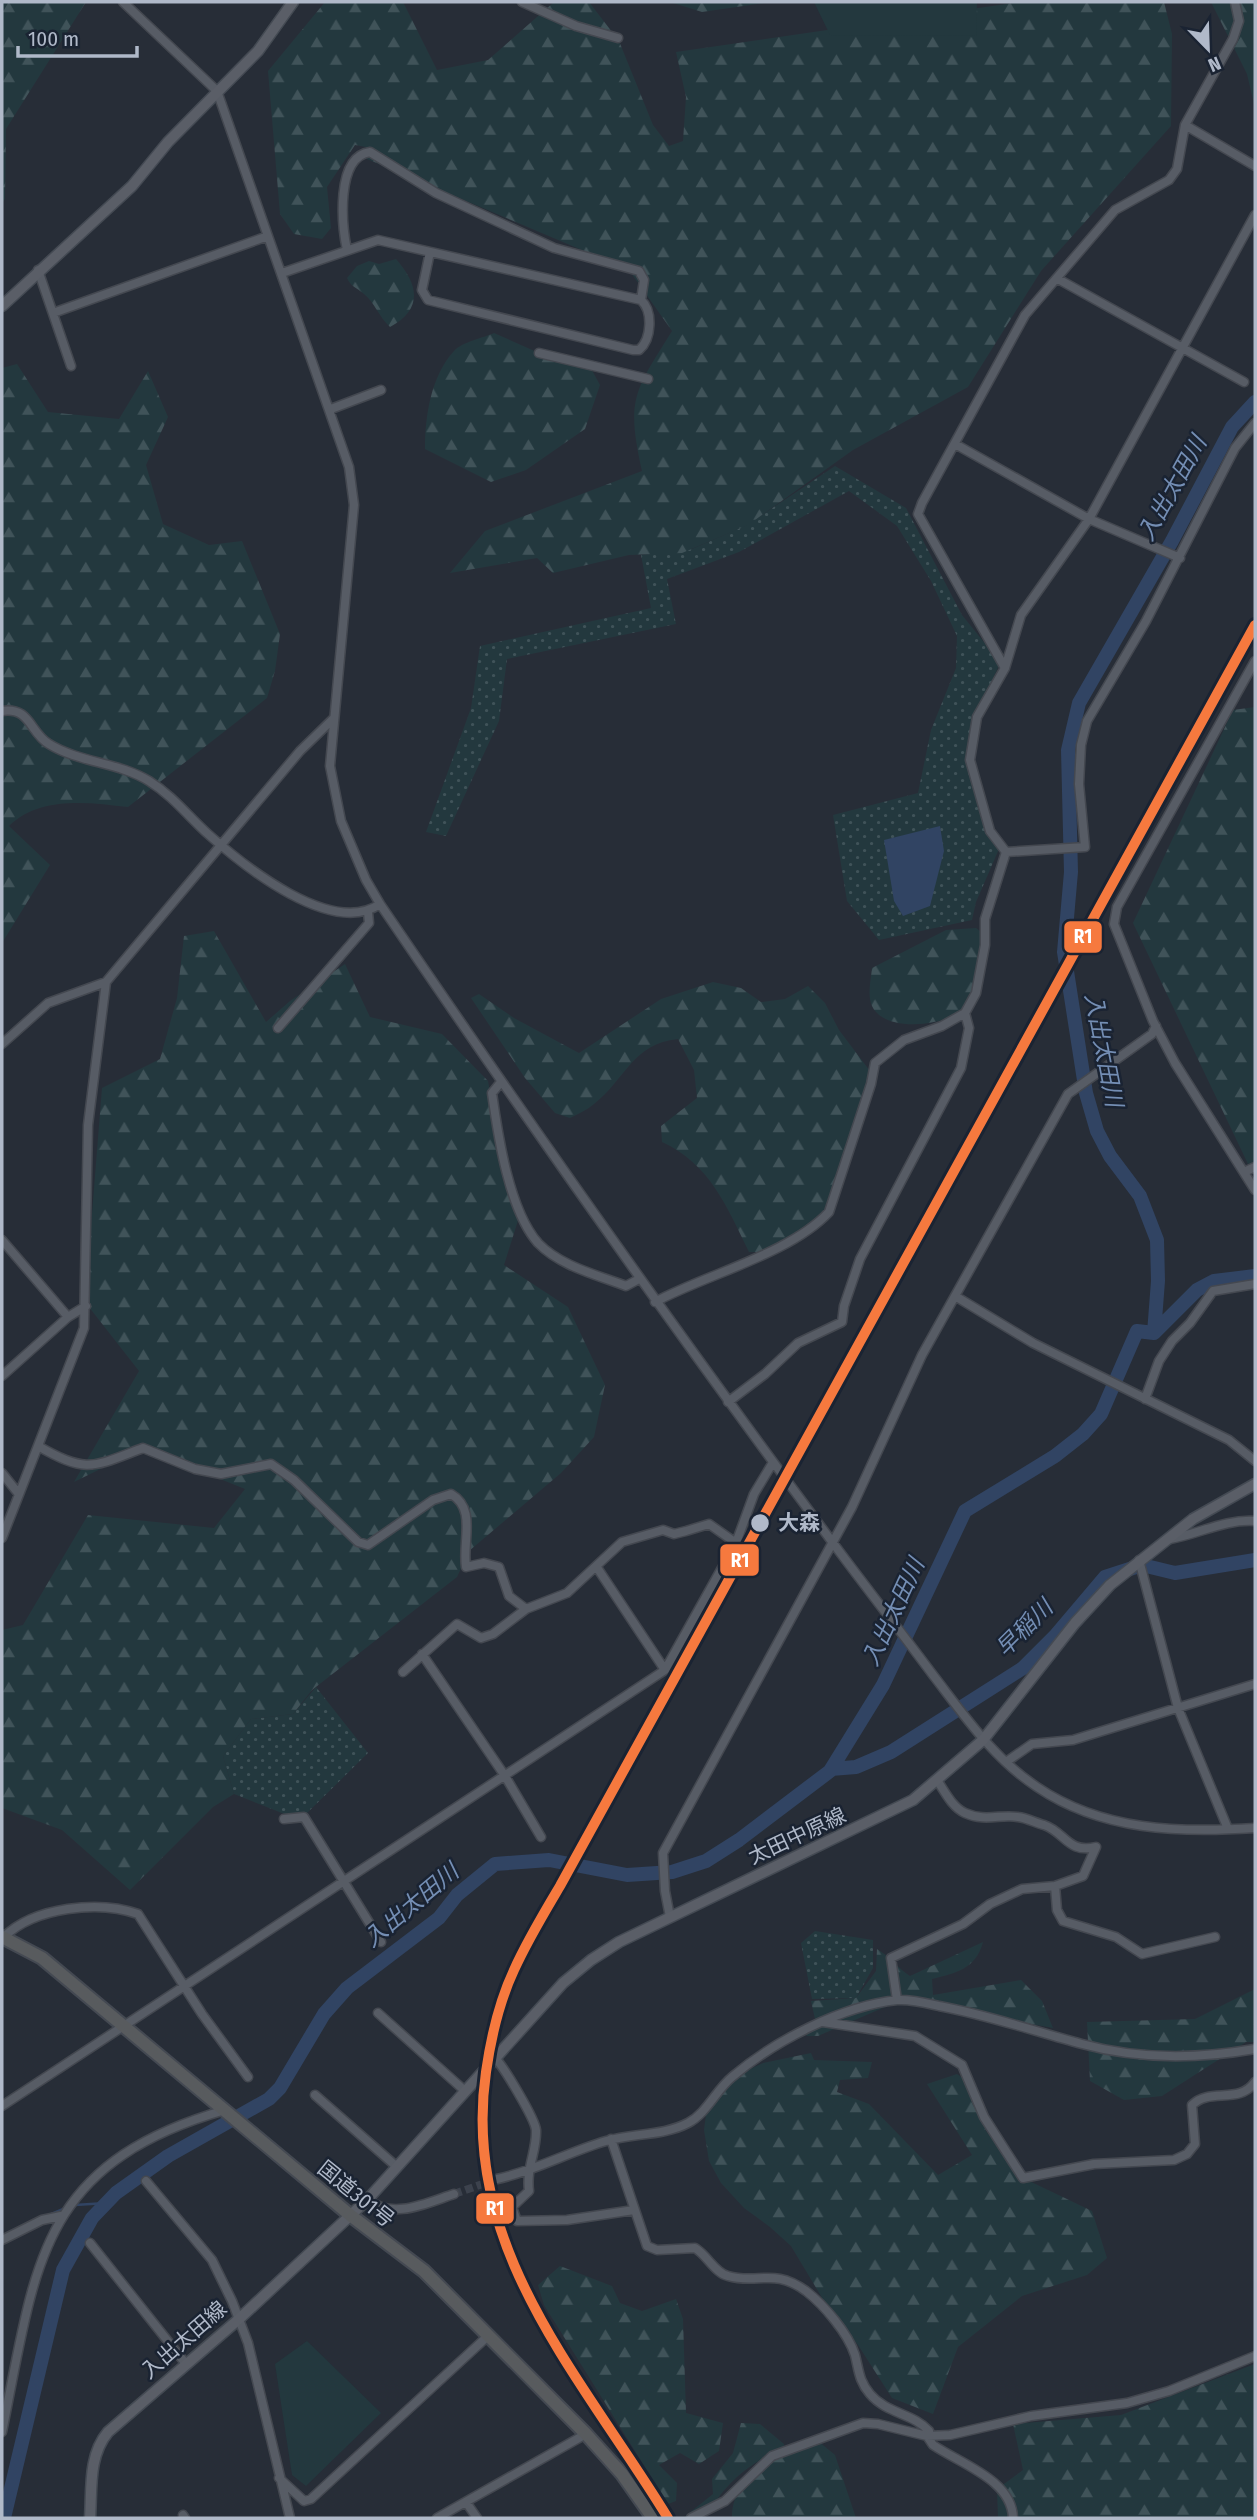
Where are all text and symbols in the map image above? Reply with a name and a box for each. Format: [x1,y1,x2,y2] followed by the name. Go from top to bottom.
[18,14,136,58] scale bar
[1173,14,1243,84] north arrow
[28,26,79,52] text: 100 m
[1205,51,1224,77] text: N
[1132,428,1214,545] water label: 入出太田川
[1063,920,1103,954] line badge: R1
[1074,925,1092,948] text: R1
[1079,991,1129,1112] water label: 入出太田川
[778,1510,820,1536] place label: 大森
[749,1512,771,1534] marker: 大森
[719,1543,760,1577] line badge: R1
[731,1549,749,1572] text: R1
[856,1551,931,1670] water label: 入出太田川
[990,1592,1060,1662] water label: 早稲川
[744,1802,850,1870] street label: 太田中原線
[358,1855,466,1953] water label: 入出太田川
[312,2155,400,2233] street label: 国道301号
[475,2192,515,2225] line badge: R1
[486,2197,504,2220] text: R1
[136,2296,232,2384] street label: 入出太田線

